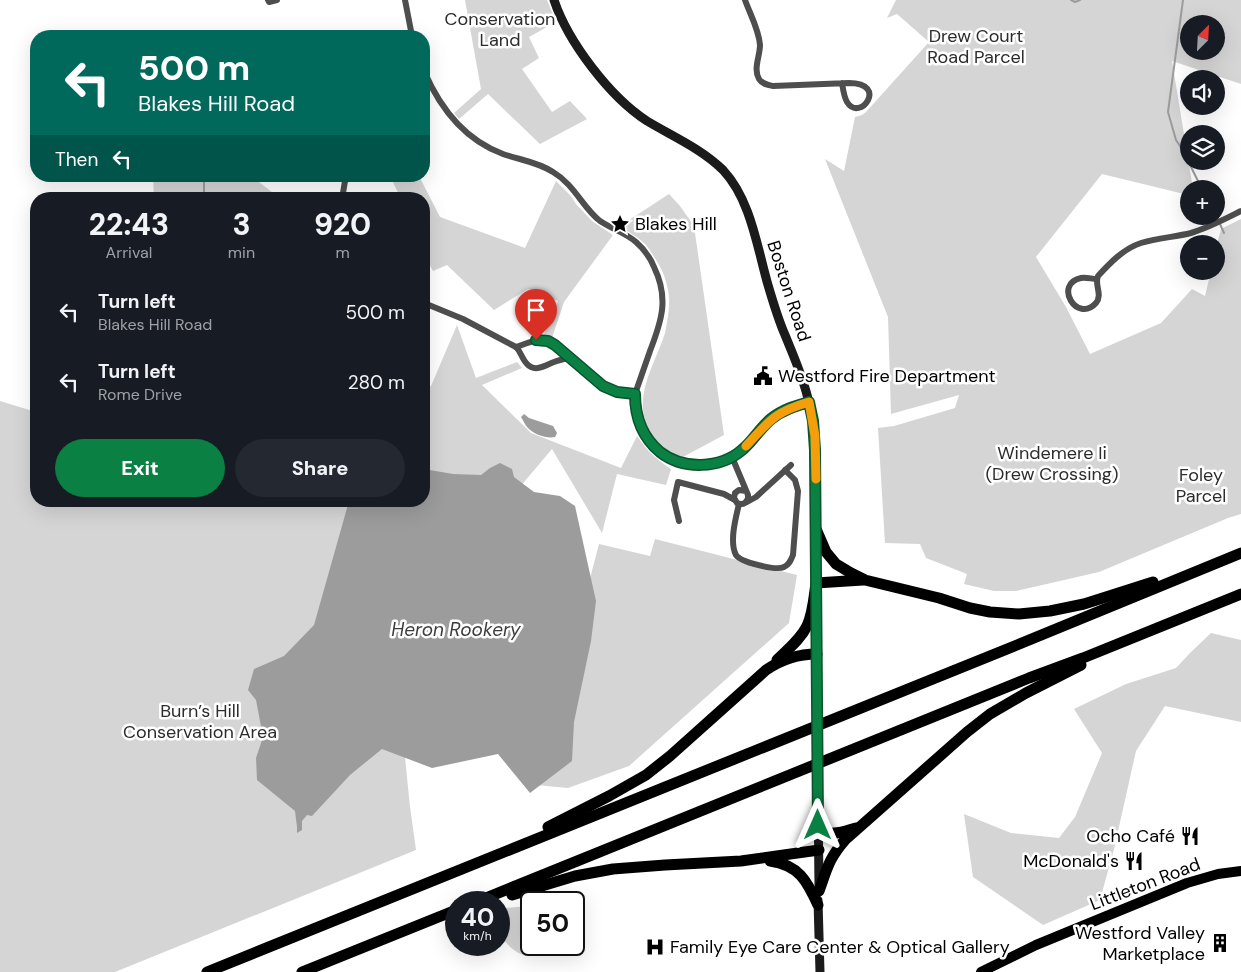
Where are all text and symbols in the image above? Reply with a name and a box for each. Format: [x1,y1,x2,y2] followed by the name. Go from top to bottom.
[445,7,555,52] park label: Conservation Land
[1180,15,1225,60] north arrow
[1180,15,1225,280] map controls
[927,24,1025,69] park label: Drew Court Road Parcel
[138,45,250,91] text: 500 m
[55,50,120,115] icon: left
[1180,70,1225,115] button: sound
[138,89,295,118] text: Blakes Hill Road
[1180,125,1225,170] button: layers
[108,145,136,173] icon: left
[55,147,98,172] text: Then
[1180,180,1225,225] button: +
[89,205,169,244] text: 22:43
[232,205,251,244] text: 3
[314,205,371,244] text: 920
[635,212,717,236] place label: Blakes Hill
[609,213,631,235] place icon: Blakes Hill
[1180,235,1225,280] button: −
[761,238,817,344] street label: Boston Road
[106,242,152,263] text: Arrival
[228,242,255,263] text: min
[335,242,350,263] text: m
[98,289,176,314] text: Turn left
[515,289,557,340] pin
[522,296,550,324] icon: arrive
[55,298,83,326] icon: left
[345,300,405,325] text: 500 m
[98,314,212,335] text: Blakes Hill Road
[98,359,176,384] text: Turn left
[778,364,996,388] place label: Westford Fire Department
[752,365,774,387] public building icon: Westford Fire Department
[55,368,83,396] icon: left
[348,370,405,395] text: 280 m
[98,384,182,405] text: Rome Drive
[55,439,225,497] button: Exit
[235,439,405,497] button: Share
[985,441,1119,486] park label: Windemere Ii (Drew Crossing)
[1176,463,1226,508] park label: Foley Parcel
[391,617,522,642] water label: Heron Rookery
[123,699,277,744] park label: Burn’s Hill Conservation Area
[791,798,843,850] position arrow
[1086,824,1175,848] place label: Ocho Café
[1179,825,1201,847] restaurant icon: Ocho Café
[1023,849,1119,873] place label: McDonald's
[1123,850,1145,872] restaurant icon: McDonald's
[1086,852,1204,916] street label: Littleton Road
[520,891,585,956] speed limit sign: 50
[461,901,494,934] text: 40
[1075,921,1205,966] place label: Westford Valley Marketplace
[463,928,492,944] text: km/h
[1209,932,1231,954] building icon: Westford Valley Marketplace
[670,935,1010,959] place label: Family Eye Care Center & Optical Gallery
[644,936,666,958] hospital icon: Family Eye Care Center & Optical Gallery

